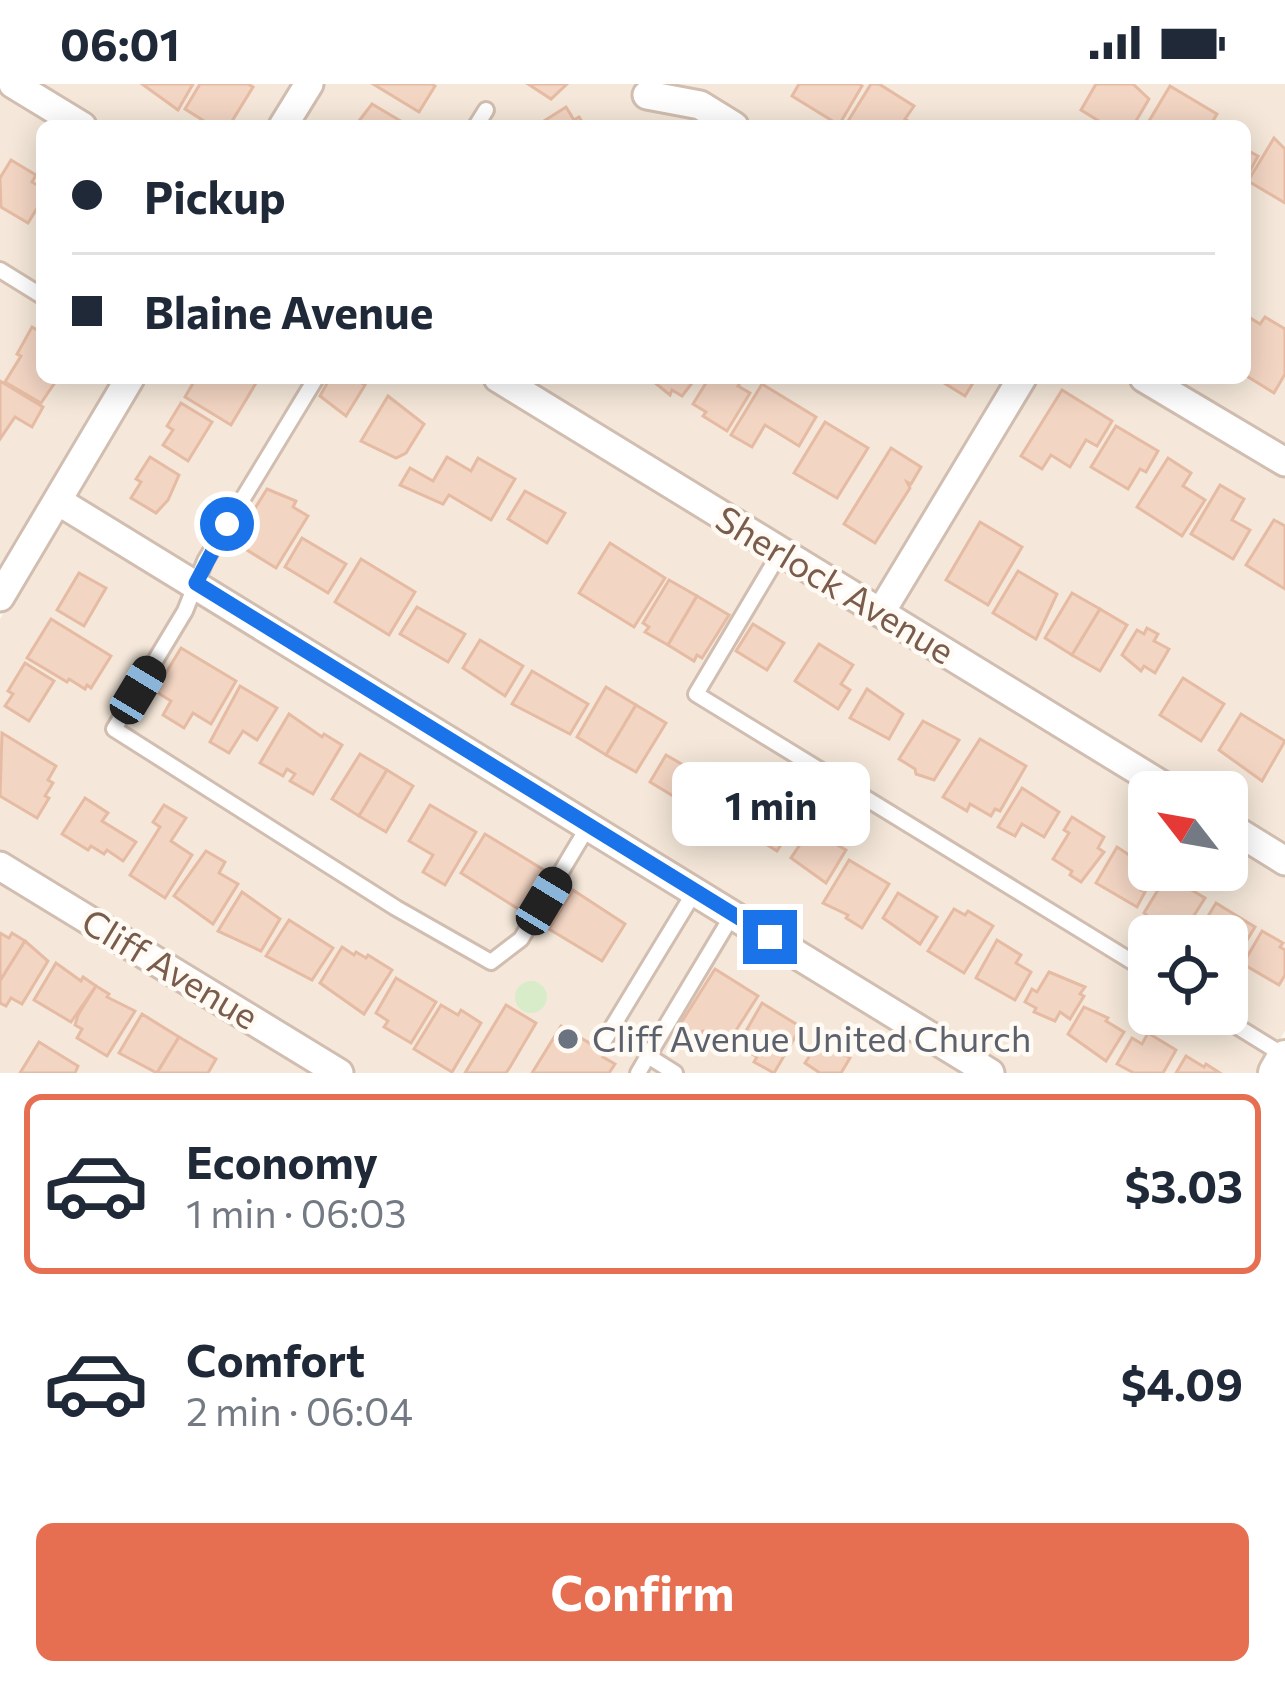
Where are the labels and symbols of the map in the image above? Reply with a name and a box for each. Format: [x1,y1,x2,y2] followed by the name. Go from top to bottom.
[709,495,963,672] street label: Sherlock Avenue
[200,497,254,551] route start
[104,650,172,730] car
[671,763,869,847] callout: 1 min
[1128,771,1248,891] north arrow
[510,861,578,941] car
[75,898,267,1037] street label: Cliff Avenue
[743,910,797,964] route end
[592,1015,1031,1059] place label: Cliff Avenue United Church
[555,1026,581,1052] marker: Cliff Avenue United Church

